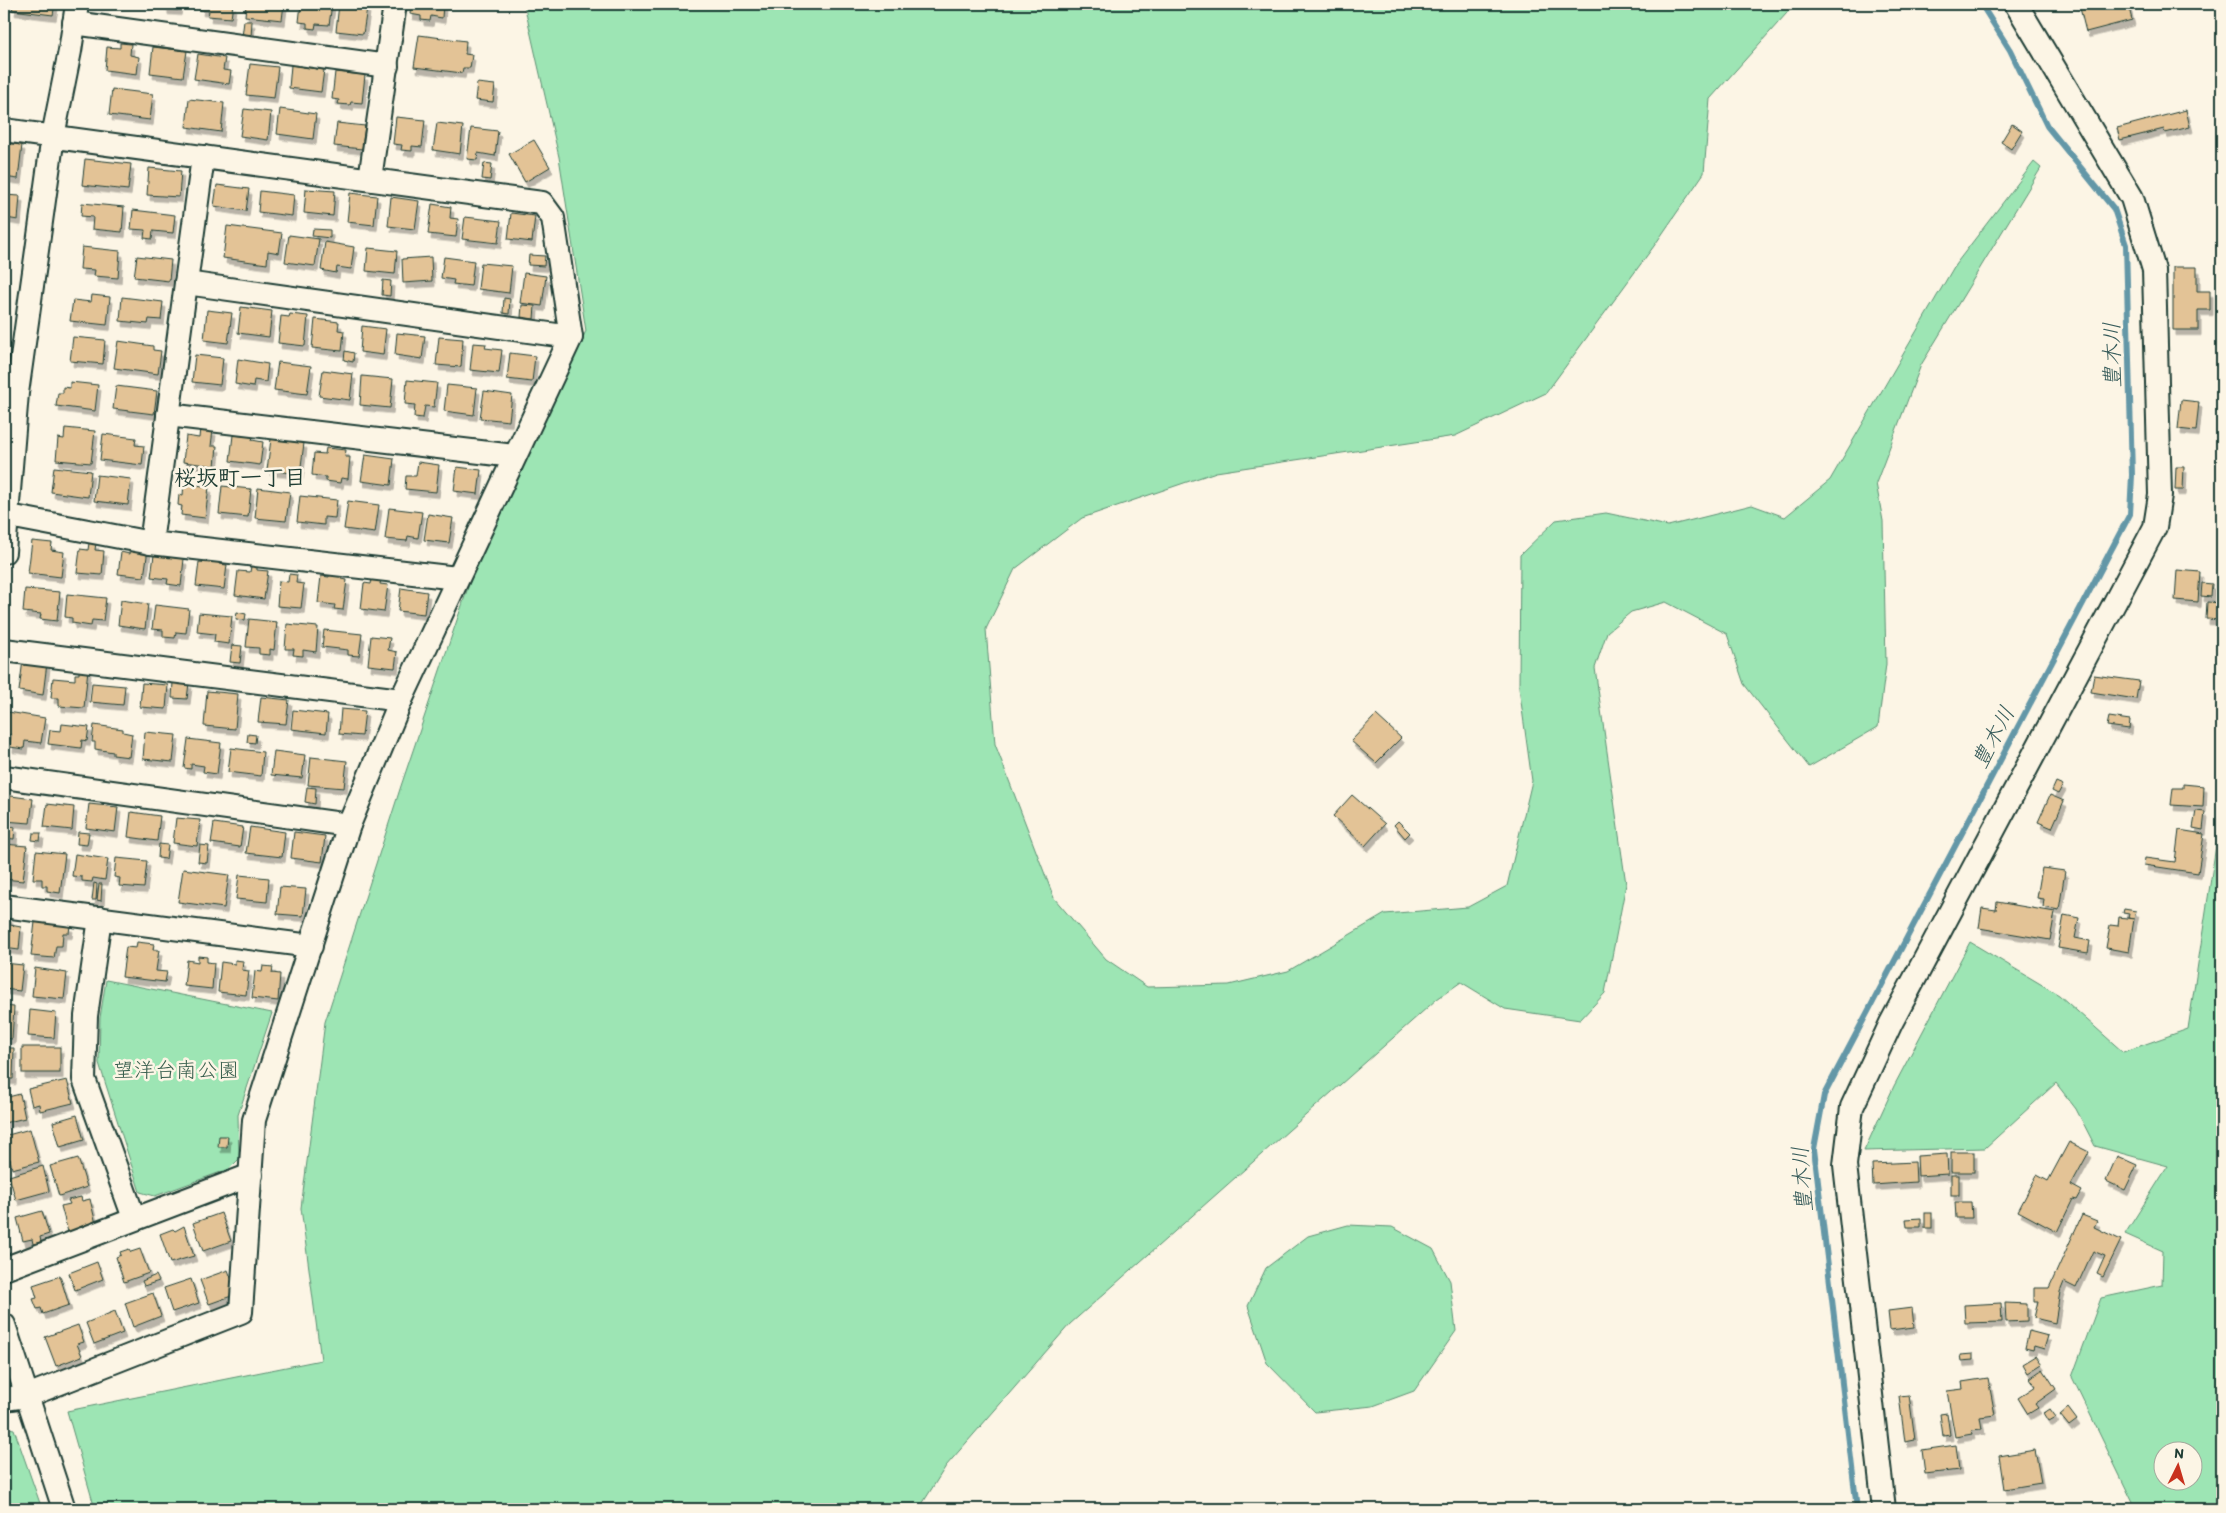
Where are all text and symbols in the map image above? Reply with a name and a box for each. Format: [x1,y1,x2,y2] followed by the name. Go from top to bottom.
[2098,322,2126,388] water label: 豊木川
[174,464,306,491] district label: 桜坂町一丁目
[1966,702,2020,772] water label: 豊木川
[113,1057,239,1082] park label: 望洋台南公園
[1786,1145,1818,1213] water label: 豊木川
[2154,1440,2204,1490] north arrow
[2174,1445,2185,1462] text: N

